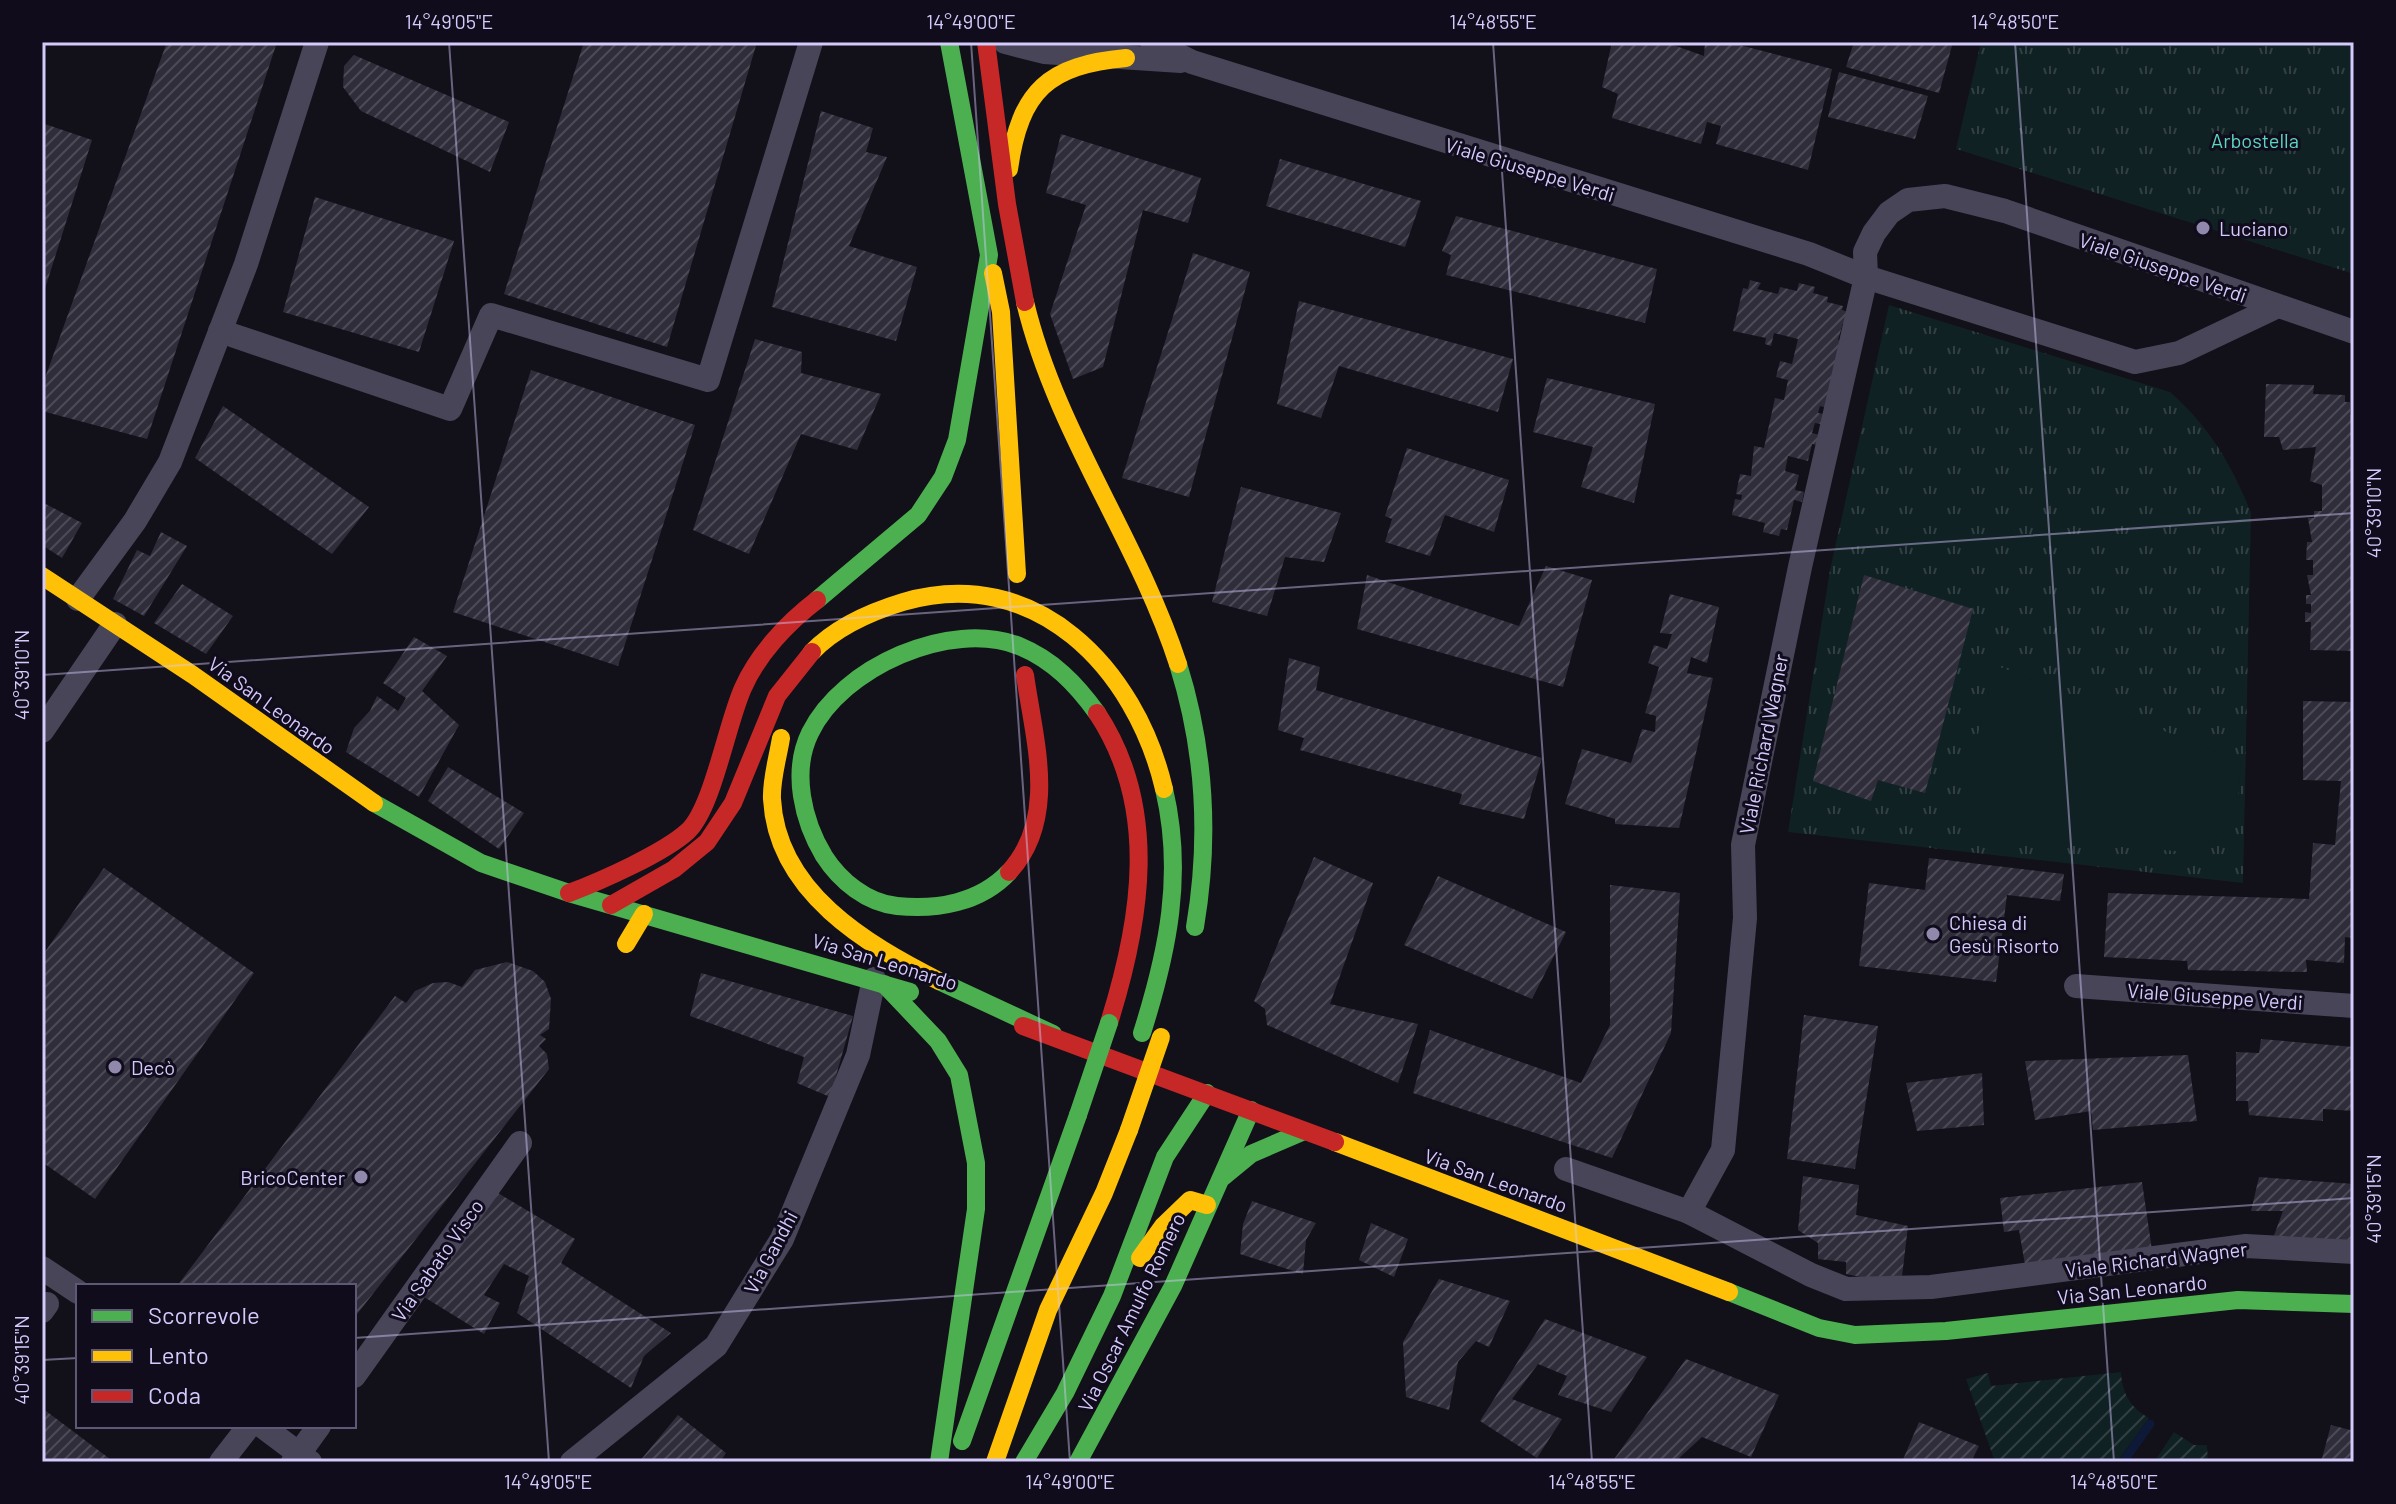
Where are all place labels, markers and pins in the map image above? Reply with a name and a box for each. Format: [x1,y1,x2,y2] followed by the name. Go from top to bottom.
[2219,216,2288,240] place label: Luciano
[2194,219,2212,237] marker: Luciano
[1949,910,2059,957] place label: Chiesa di Gesù Risorto
[1924,925,1942,943] marker: Chiesa di Gesù Risorto
[131,1055,175,1079] place label: Decò
[106,1058,124,1076] marker: Decò
[240,1165,345,1189] place label: BricoCenter
[352,1168,370,1186] marker: BricoCenter

